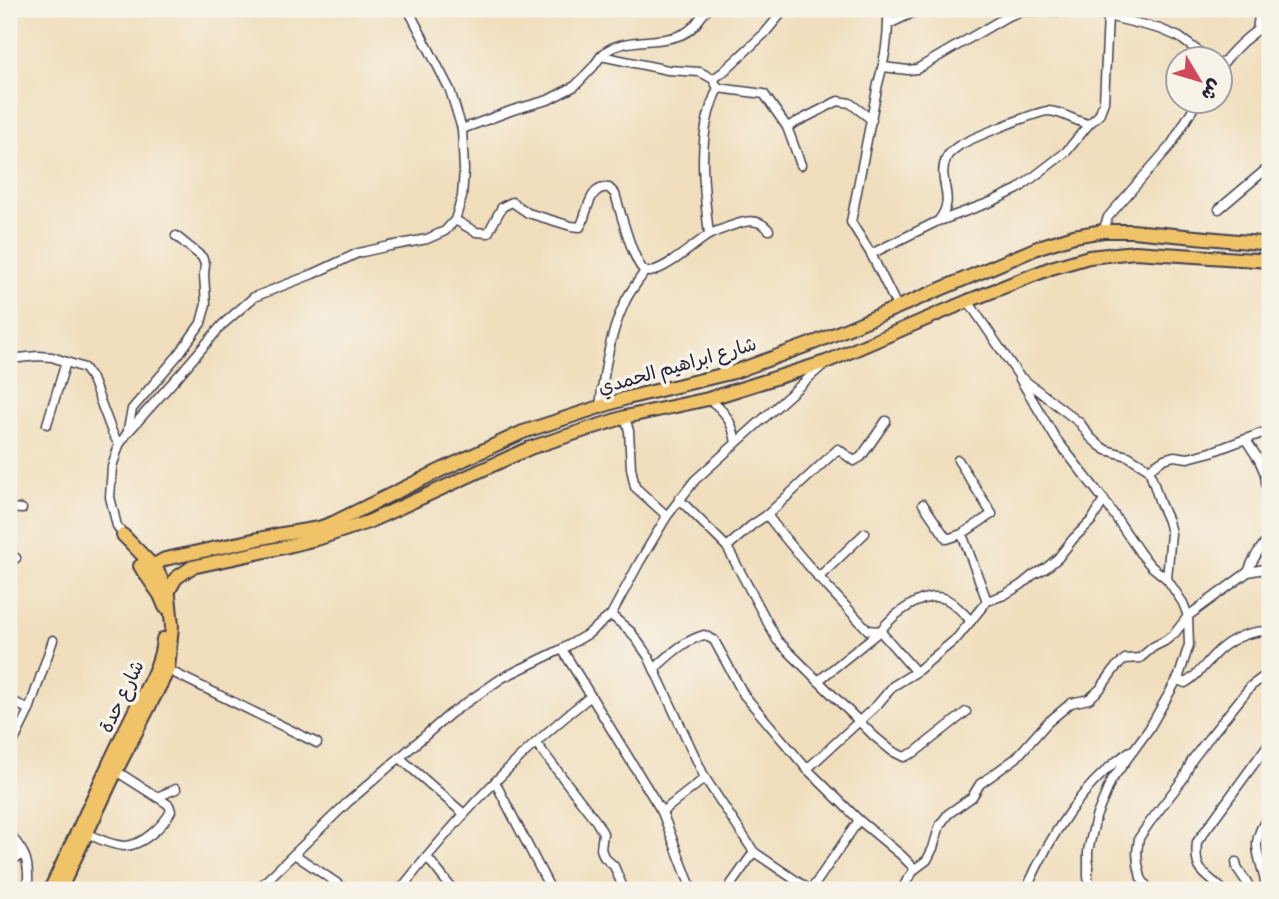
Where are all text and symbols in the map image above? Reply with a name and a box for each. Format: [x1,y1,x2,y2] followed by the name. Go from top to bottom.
[1164,46,1234,116] north arrow
[1196,74,1227,106] text: ش
[595,332,760,402] street label: شارع ابراهيم الحمدي
[94,656,151,737] street label: شارع حدة

